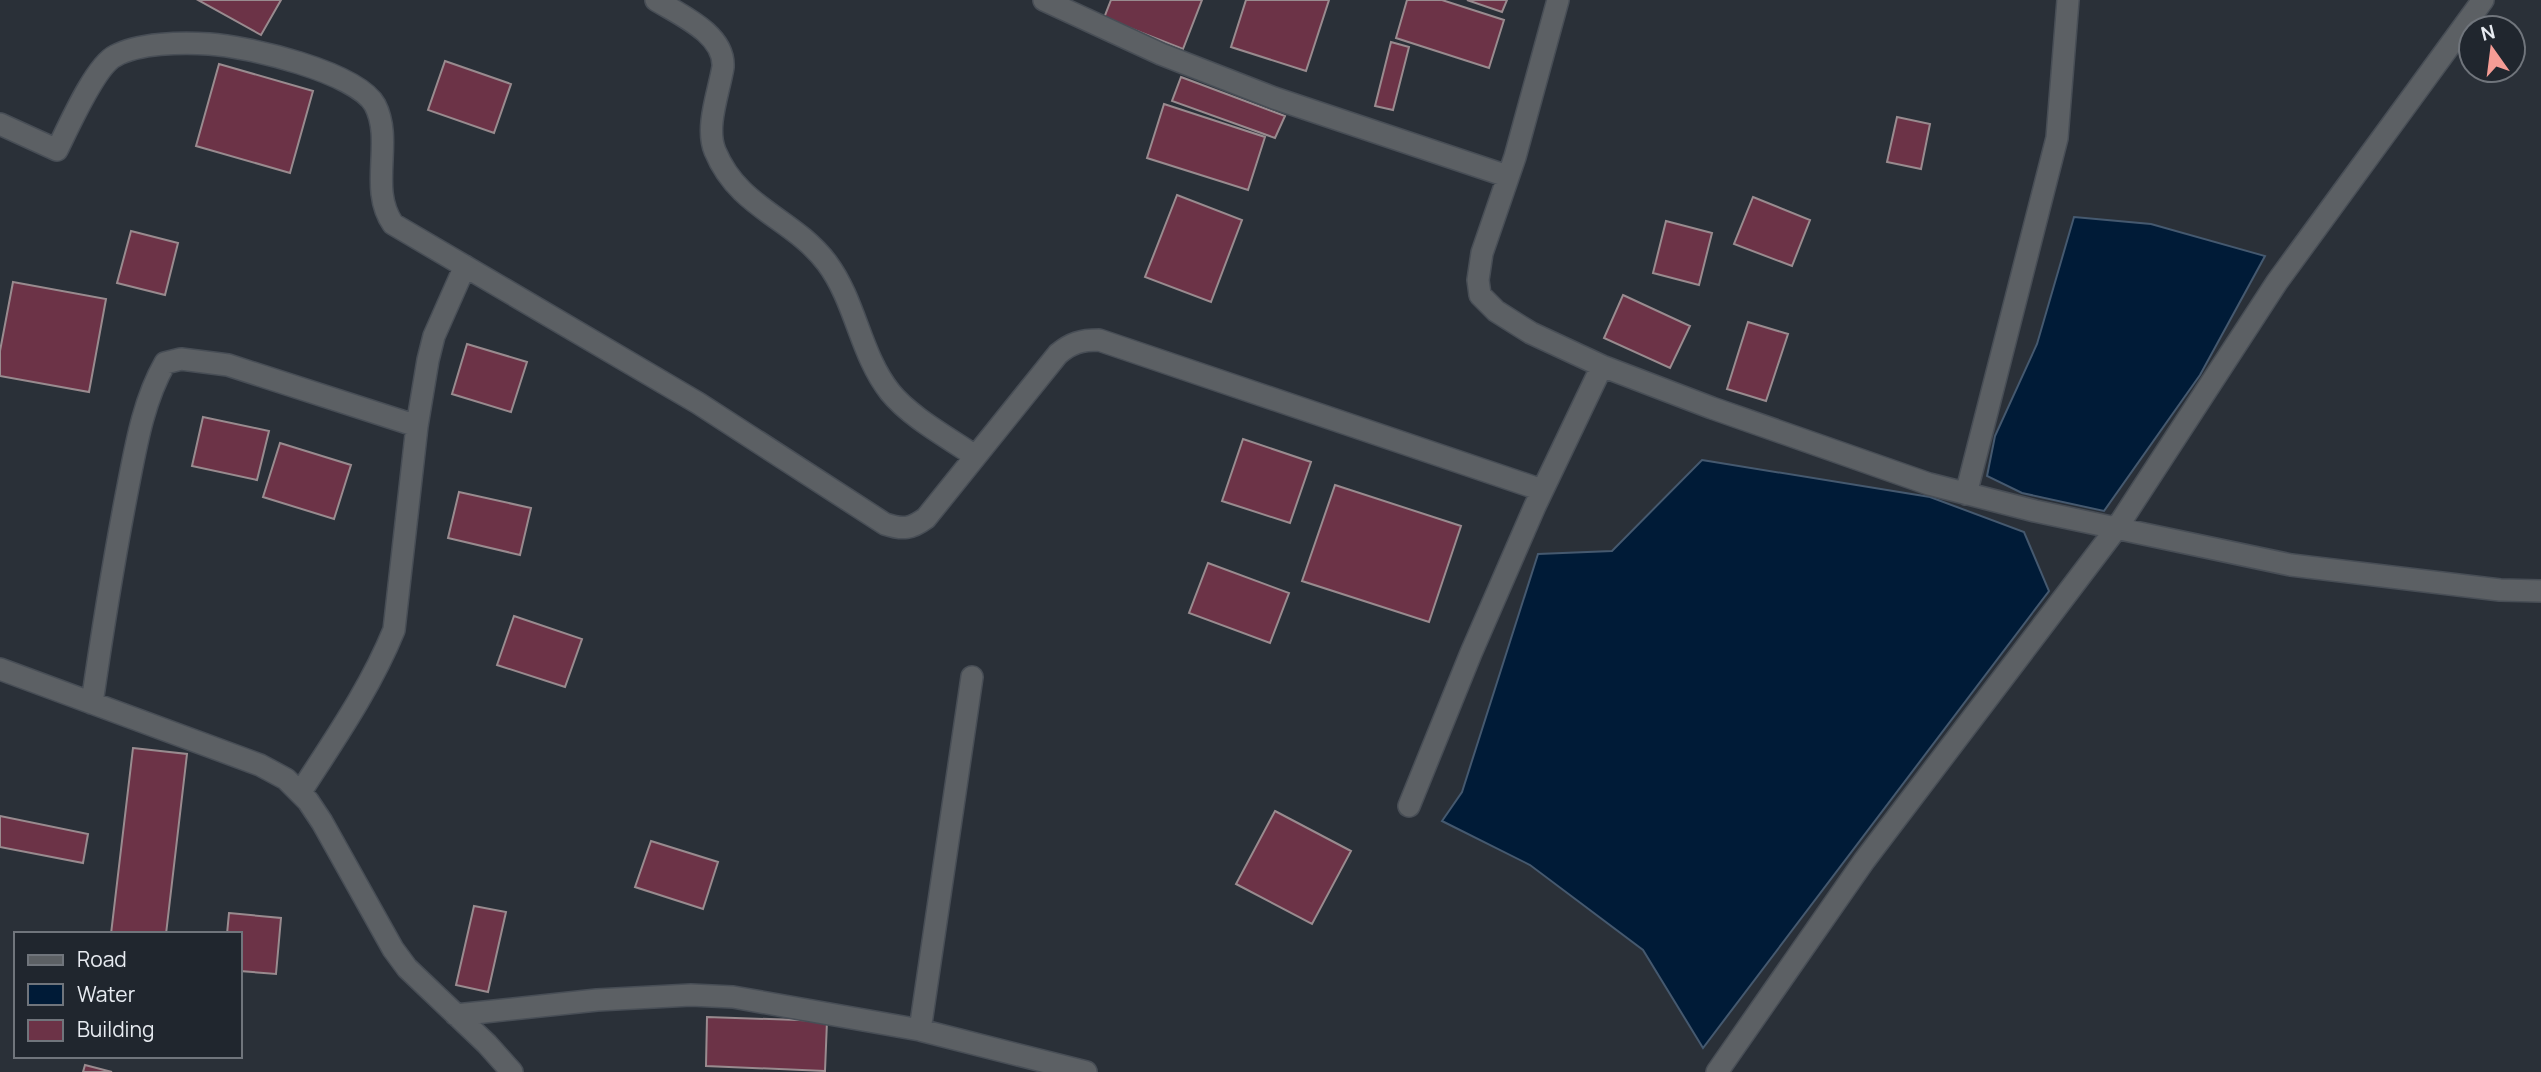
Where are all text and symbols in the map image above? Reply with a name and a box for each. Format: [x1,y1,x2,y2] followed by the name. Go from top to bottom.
[2457,14,2527,84] north arrow
[2478,18,2498,47] text: N
[14,932,242,1058] legend
[77,945,127,973] text: Road
[77,980,136,1008] text: Water
[77,1015,154,1043] text: Building

